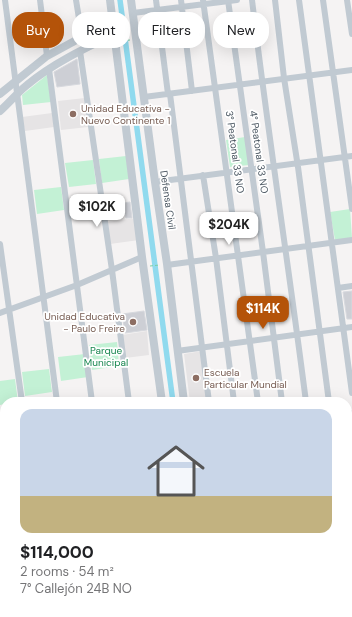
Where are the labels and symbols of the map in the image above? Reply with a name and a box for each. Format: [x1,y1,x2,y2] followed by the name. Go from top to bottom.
[81,102,170,127] place label: Unidad Educativa - Nuevo Continente 1
[68,109,78,119] marker: Unidad Educativa - Nuevo Continente 1
[223,110,247,194] street label: 3° Peatonal 33 NO
[247,110,271,195] street label: 4° Peatonal 33 NO
[157,169,179,231] street label: Defensa Civil
[69,194,125,228] pin: $102K
[201,212,257,246] pin: $204K
[235,296,291,330] pin: $114K
[44,310,125,335] place label: Unidad Educativa - Paulo Freire
[128,317,138,327] marker: Unidad Educativa - Paulo Freire
[84,344,128,369] park label: Parque Municipal
[204,366,287,391] place label: Escuela Particular Mundial
[191,373,201,383] marker: Escuela Particular Mundial

